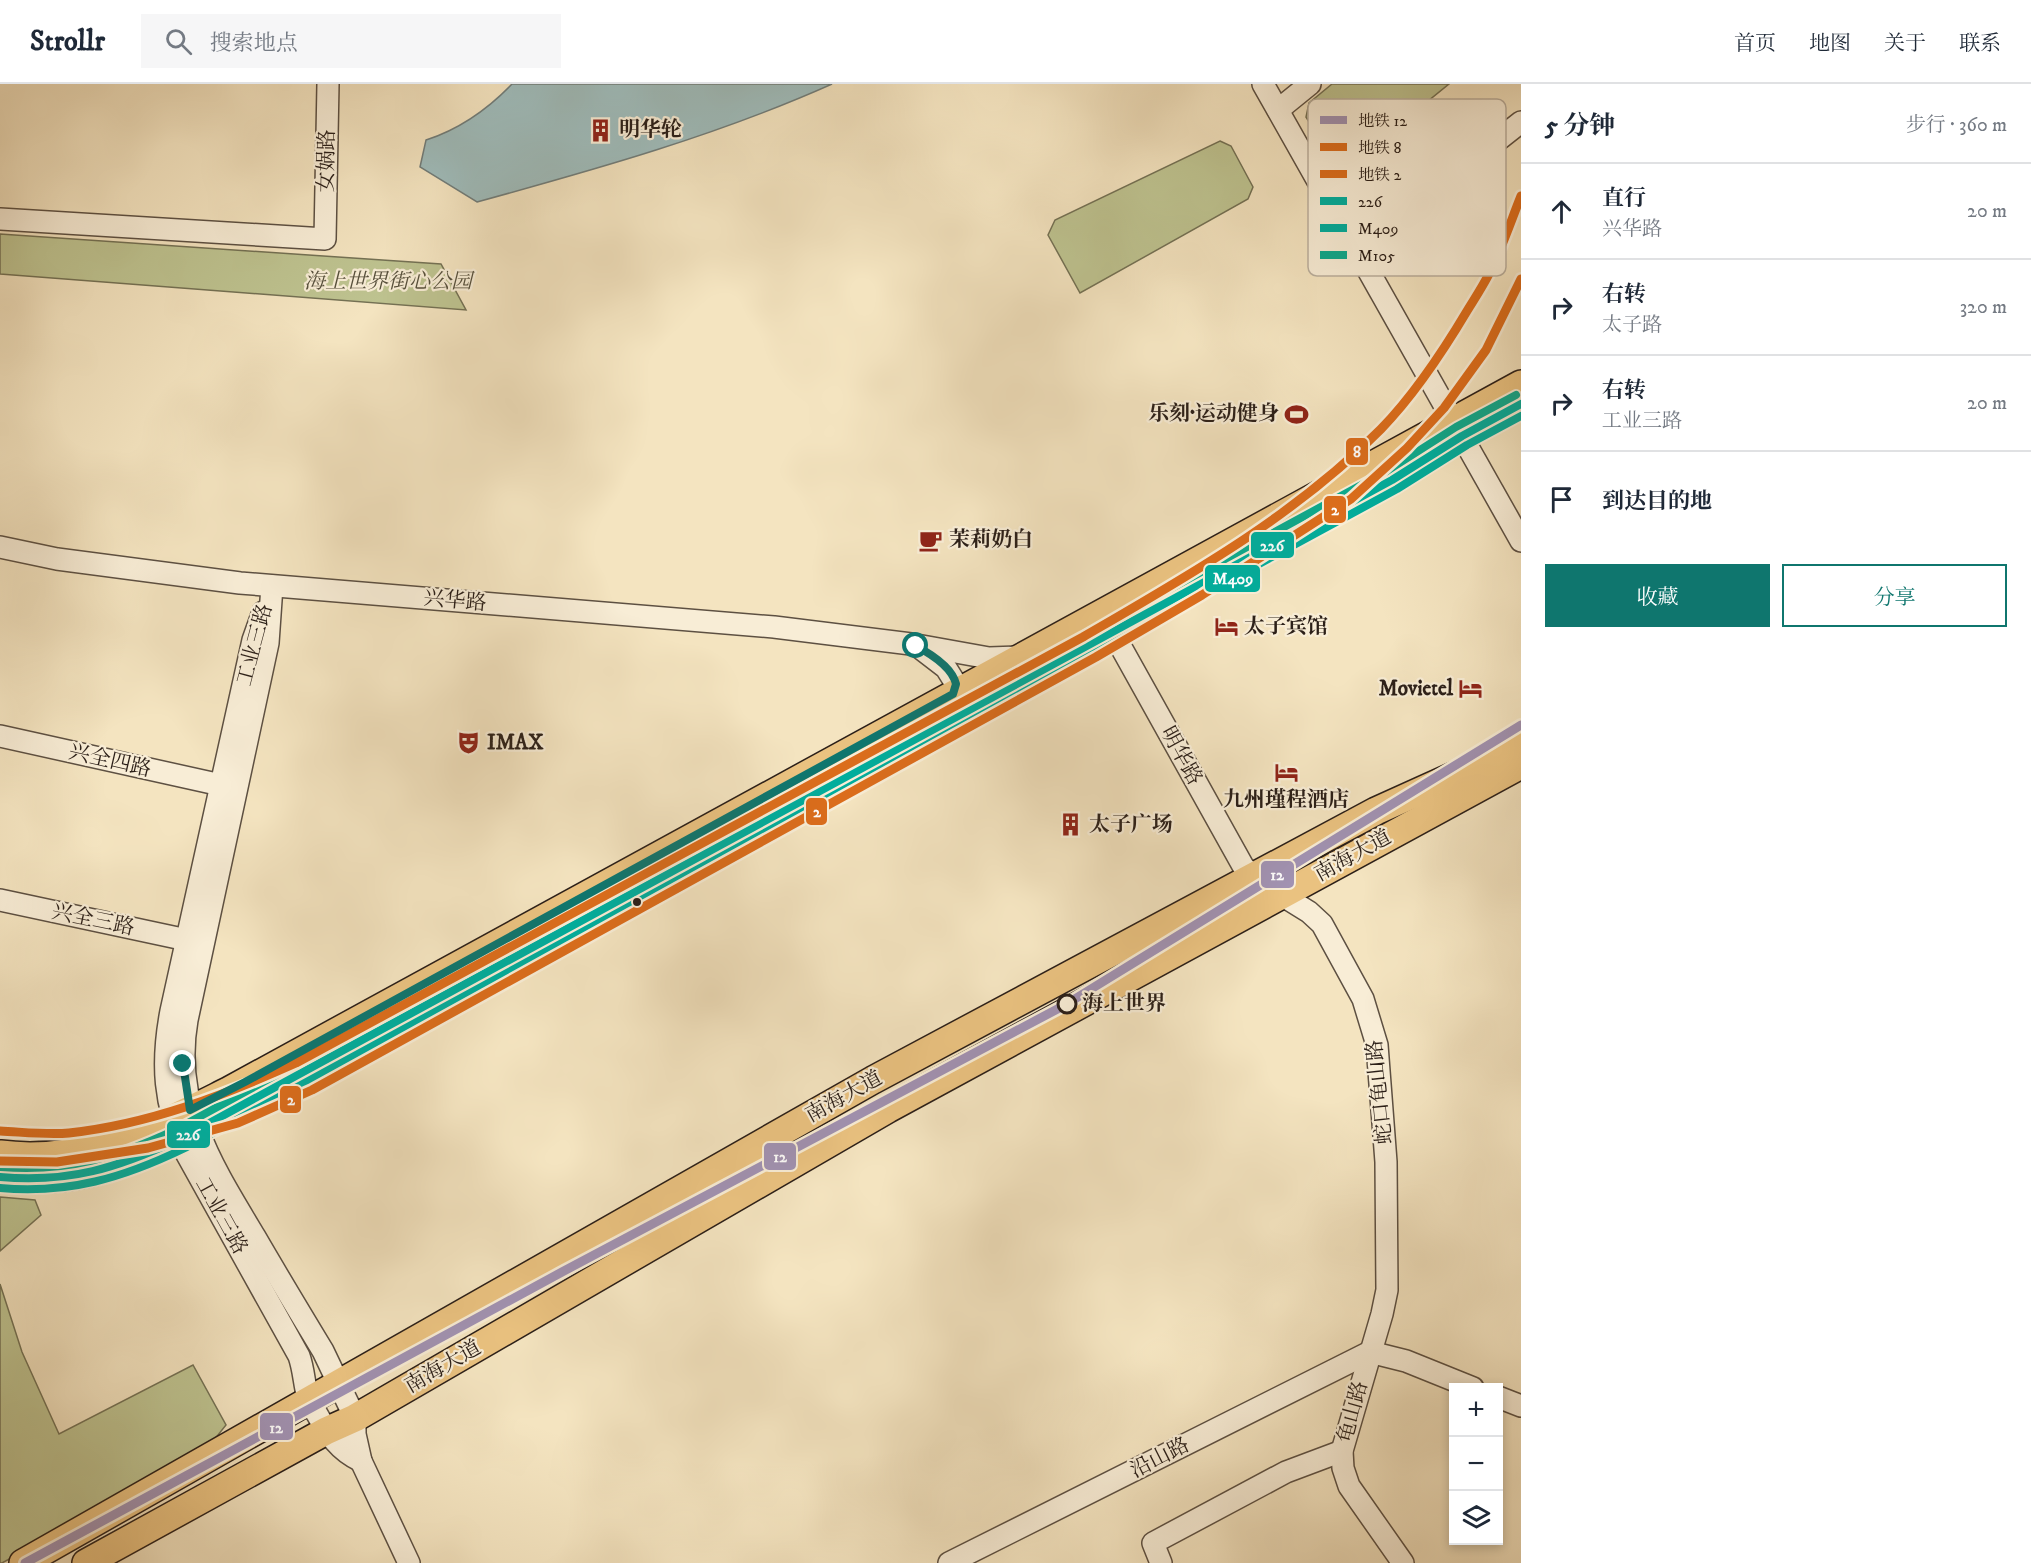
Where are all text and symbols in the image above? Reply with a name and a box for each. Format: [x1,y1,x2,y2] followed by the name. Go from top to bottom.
[141,14,561,68] search box
[30,24,105,59] text: Strollr
[162,25,195,58] icon: search
[210,30,298,57] text: 搜索地点
[1734,31,1776,57] text: 首页
[1809,31,1851,57] text: 地图
[1884,31,1926,57] text: 关于
[1959,31,2001,57] text: 联系
[1308,99,1506,276] legend
[1545,110,1616,143] text: 5 分钟
[1358,111,1407,131] text: 地铁 12
[1906,113,2007,138] text: 步行 · 360 m
[588,117,614,143] building icon: 明华轮
[619,117,682,143] place label: 明华轮
[313,129,341,193] street label: 女娲路
[1358,138,1401,158] text: 地铁 8
[1358,165,1401,185] text: 地铁 2
[1602,185,1646,212] text: 直行
[1358,192,1383,212] text: 226
[1545,195,1578,228] icon: ahead
[1967,199,2007,224] text: 20 m
[1602,217,1662,242] text: 兴华路
[1358,219,1398,239] text: M409
[1358,246,1395,266] text: M105
[304,269,475,295] park label: 海上世界街心公园
[1602,281,1646,308] text: 右转
[1545,291,1578,324] icon: right
[1960,295,2007,320] text: 320 m
[1602,313,1662,338] text: 太子路
[1602,377,1646,404] text: 右转
[1545,387,1578,420] icon: right
[1967,391,2007,416] text: 20 m
[1148,401,1279,427] place label: 乐刻·运动健身
[1284,401,1310,427] sports icon: 乐刻·运动健身
[1602,409,1682,434] text: 工业三路
[1345,437,1369,466] line badge: 8
[1353,442,1361,462] text: 8
[1545,483,1578,516] icon: arrive
[1602,488,1712,515] text: 到达目的地
[1323,495,1347,524] line badge: 2
[1331,500,1340,520] text: 2
[918,527,944,553] cafe icon: 茉莉奶白
[949,527,1033,553] place label: 茉莉奶白
[1250,531,1295,559] line badge: 226
[1260,536,1286,556] text: 226
[1204,564,1261,593] line badge: M409
[1545,564,1770,627] button: 收藏
[1782,564,2007,627] button: 分享
[1213,569,1253,589] text: M409
[422,585,488,617] street label: 兴华路
[232,601,278,689] street label: 工业三路
[1213,614,1239,640] hotel icon: 太子宾馆
[1244,614,1328,640] place label: 太子宾馆
[902,632,928,658] route start
[1379,676,1454,702] place label: Movietel
[1458,676,1484,702] hotel icon: Movietel
[1154,722,1208,790] street label: 明华路
[456,730,482,756] theatre icon: IMAX
[487,730,544,756] place label: IMAX
[66,739,154,783] street label: 兴全四路
[1273,759,1299,785] hotel icon: 九州瑾程酒店
[1223,787,1349,813] place label: 九州瑾程酒店
[805,797,828,826] line badge: 2
[813,802,822,822] text: 2
[1058,812,1084,838] building icon: 太子广场
[1089,812,1173,838] place label: 太子广场
[1310,824,1396,888] street label: 南海大道
[1260,860,1295,889] line badge: 12
[1270,865,1285,885] text: 12
[631,896,643,908] unlabelled marker
[49,899,137,941] street label: 兴全三路
[1082,991,1166,1017] place label: 海上世界
[1057,994,1077,1014] marker: 海上世界
[1362,1038,1398,1146] street label: 蛇口龟山路
[169,1050,195,1076] route end
[801,1065,887,1129] street label: 南海大道
[279,1085,302,1114] line badge: 2
[287,1090,296,1110] text: 2
[166,1120,211,1149] line badge: 226
[176,1125,202,1145] text: 226
[763,1142,797,1171] line badge: 12
[773,1147,788,1167] text: 12
[189,1173,253,1259] street label: 工业三路
[400,1335,486,1399] street label: 南海大道
[1332,1378,1374,1446] street label: 龟山路
[1449,1383,1503,1545] map controls
[1449,1383,1503,1437] button: +
[259,1412,294,1441] line badge: 12
[269,1418,284,1438] text: 12
[1126,1432,1194,1484] street label: 沿山路
[1449,1437,1503,1491] button: −
[1449,1491,1503,1545] button: layers

